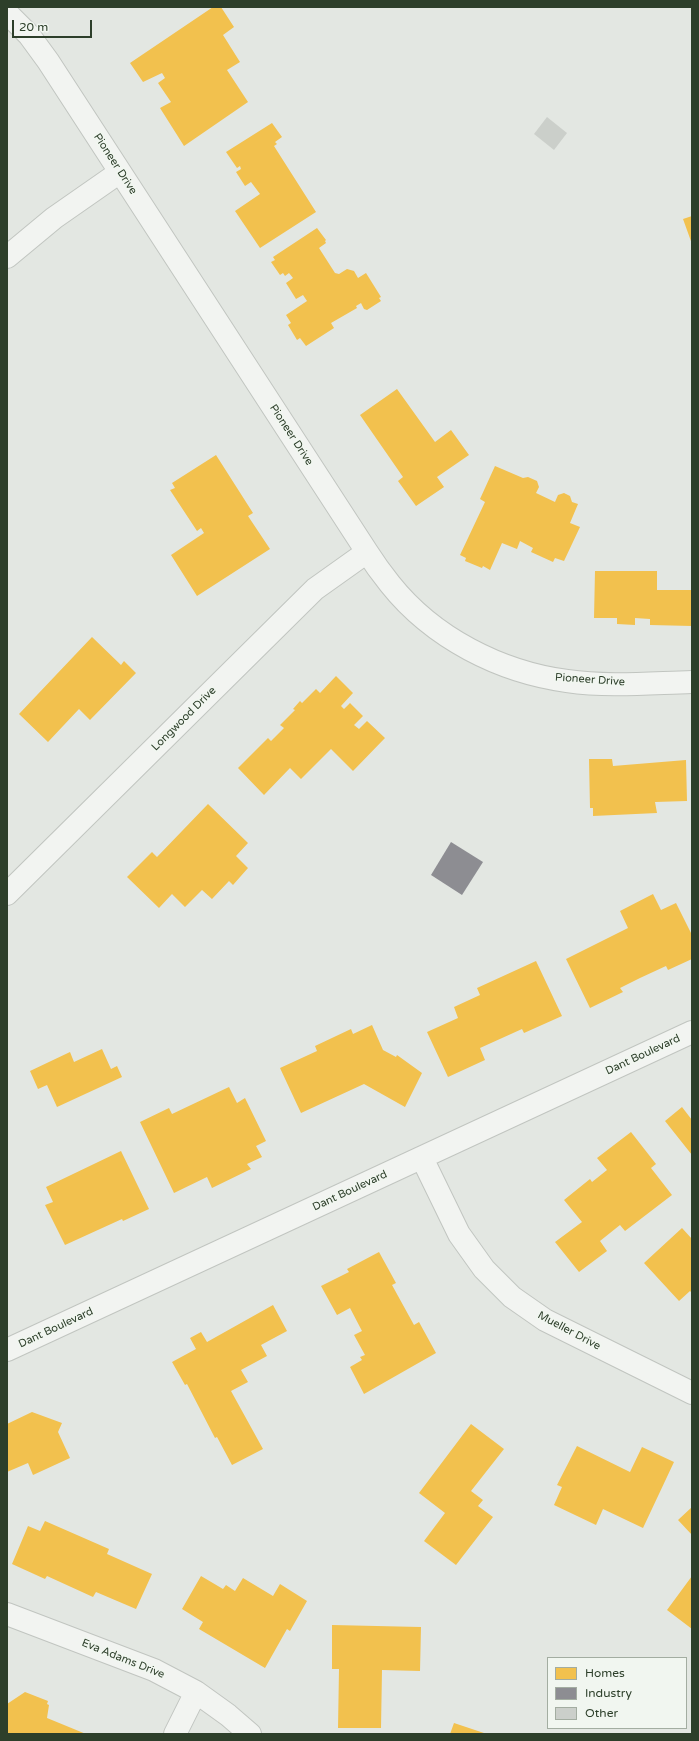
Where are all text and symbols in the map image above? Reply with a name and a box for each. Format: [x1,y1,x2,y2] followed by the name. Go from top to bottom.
[14,12,94,38] scale bar
[19,20,48,34] text: 20 m
[90,131,140,197] street label: Pioneer Drive
[266,402,316,468] street label: Pioneer Drive
[555,671,625,689] street label: Pioneer Drive
[149,684,219,754] street label: Longwood Drive
[604,1032,682,1078] street label: Dant Boulevard
[311,1168,389,1214] street label: Dant Boulevard
[17,1305,95,1351] street label: Dant Boulevard
[535,1309,603,1353] street label: Mueller Drive
[80,1636,166,1682] street label: Eva Adams Drive
[547,1657,687,1729] legend
[585,1666,625,1680] text: Homes
[585,1686,632,1700] text: Industry
[585,1706,618,1720] text: Other

